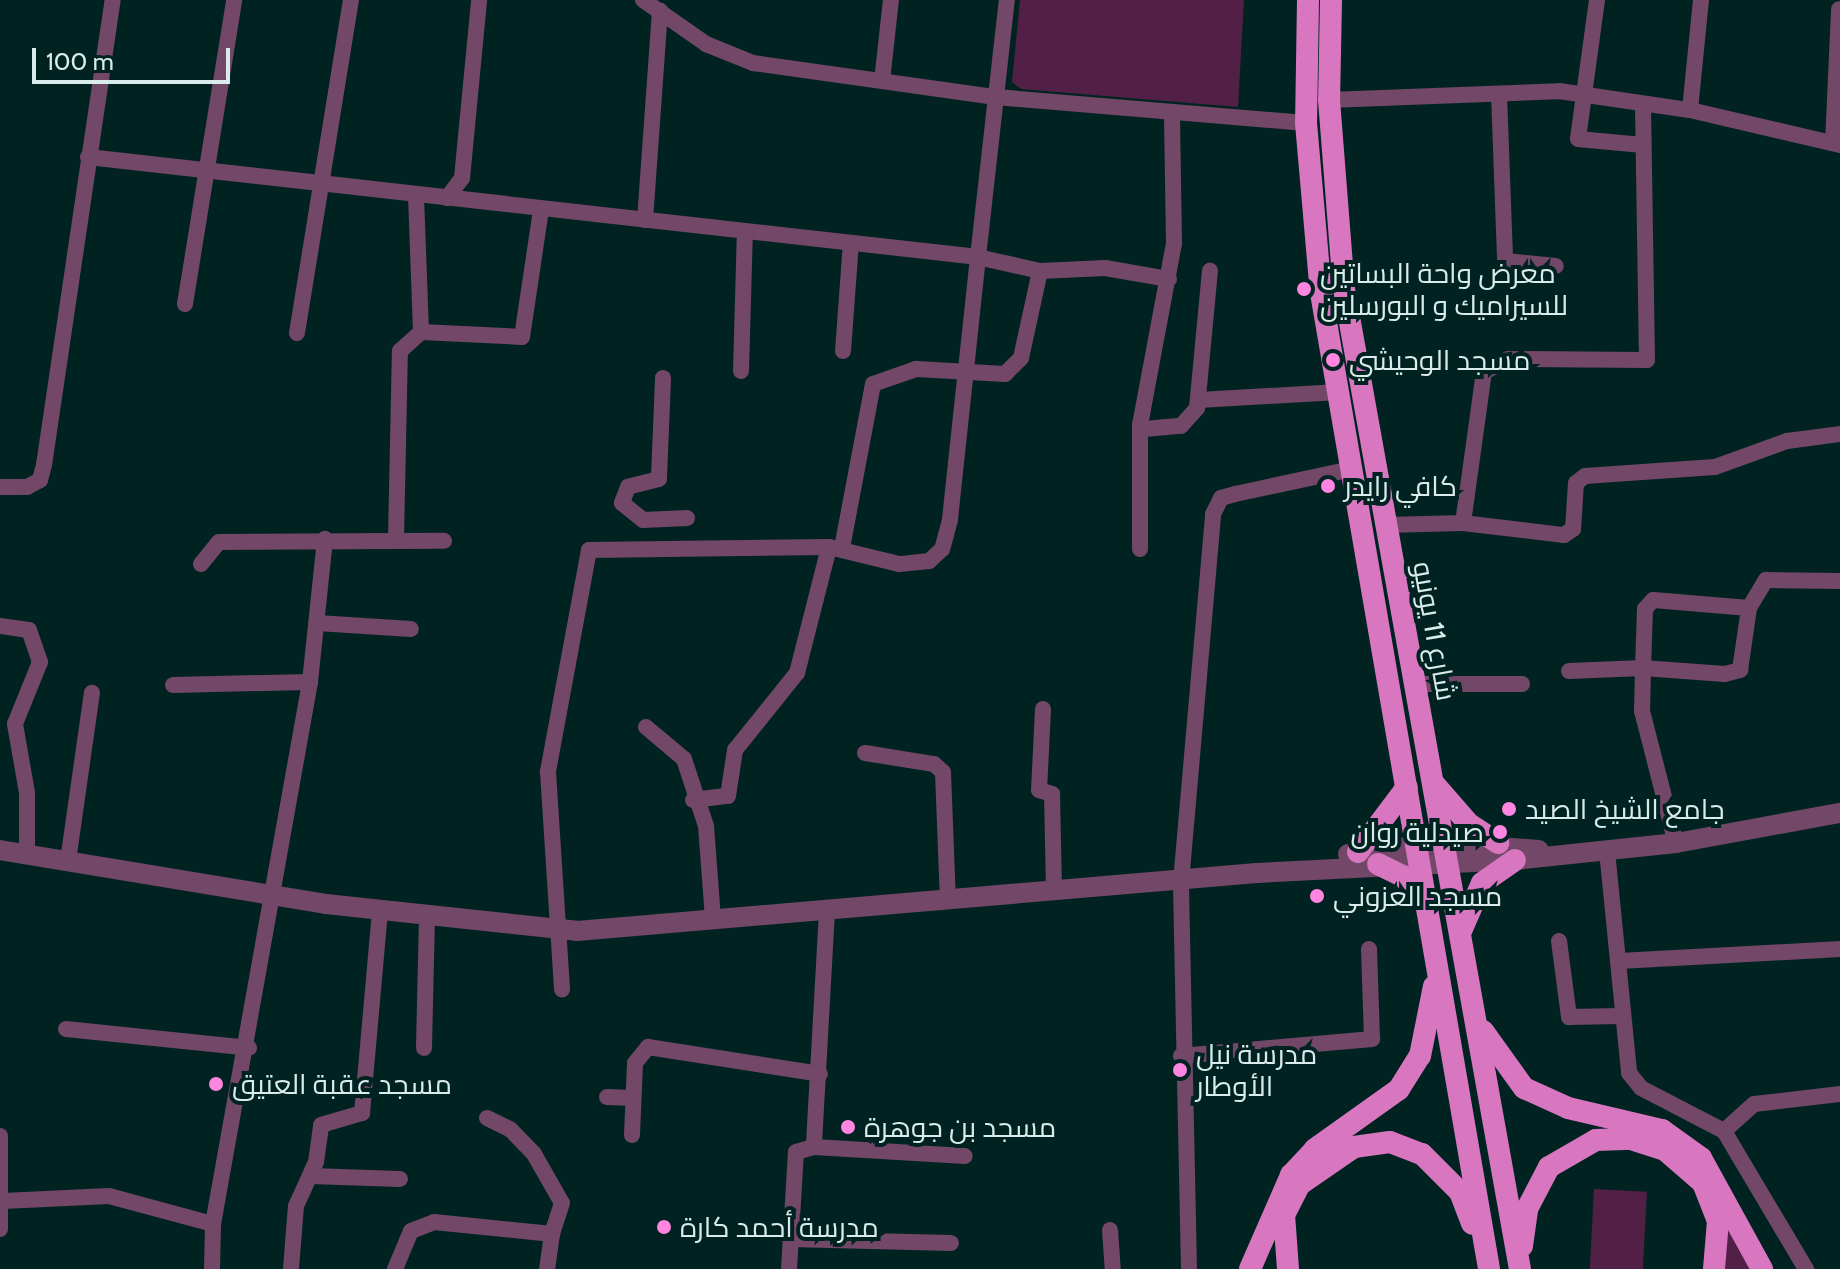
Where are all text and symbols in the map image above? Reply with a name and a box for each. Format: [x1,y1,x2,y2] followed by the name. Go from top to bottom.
[36,32,234,82] scale bar
[46,47,114,76] text: 100 m
[1320,256,1568,322] place label: معرض واحة البساتين للسيراميك و البورسلين
[1295,280,1313,298] marker: معرض واحة البساتين للسيراميك و البورسلين
[1349,343,1531,377] place label: مسجد الوحيشي
[1324,351,1342,369] marker: مسجد الوحيشي
[1344,469,1457,503] place label: كافي رايدر
[1319,477,1337,495] marker: كافي رايدر
[1406,559,1464,703] street label: شارع 11 يونيو
[1525,792,1724,826] place label: جامع الشيخ الصيد
[1500,800,1518,818] marker: جامع الشيخ الصيد
[1351,815,1484,849] place label: صيدلية روان
[1491,823,1509,841] marker: صيدلية روان
[1333,879,1502,913] place label: مسجد العزوني
[1308,887,1326,905] marker: مسجد العزوني
[1196,1037,1317,1103] place label: مدرسة نيل الأوطار
[1171,1061,1189,1079] marker: مدرسة نيل الأوطار
[232,1067,452,1101] place label: مسجد عقبة العتيق
[207,1075,225,1093] marker: مسجد عقبة العتيق
[864,1110,1056,1144] place label: مسجد بن جوهرة
[839,1118,857,1136] marker: مسجد بن جوهرة
[680,1210,879,1244] place label: مدرسة أحمد كارة
[655,1218,673,1236] marker: مدرسة أحمد كارة

